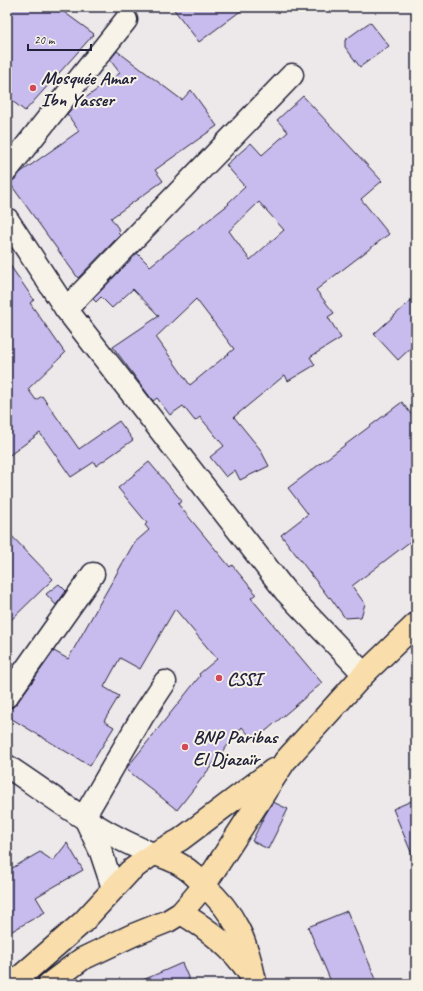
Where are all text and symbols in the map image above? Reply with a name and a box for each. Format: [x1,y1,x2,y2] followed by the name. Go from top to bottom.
[28,26,91,52] scale bar
[34,32,56,48] text: 20 m
[41,66,137,112] place label: Mosquée Amar Ibn Yasser
[28,83,38,93] marker: Mosquée Amar Ibn Yasser
[227,667,266,691] place label: CSSI
[214,673,224,683] marker: CSSI
[193,725,280,771] place label: BNP Paribas El Djazaïr
[180,742,190,752] marker: BNP Paribas El Djazaïr

